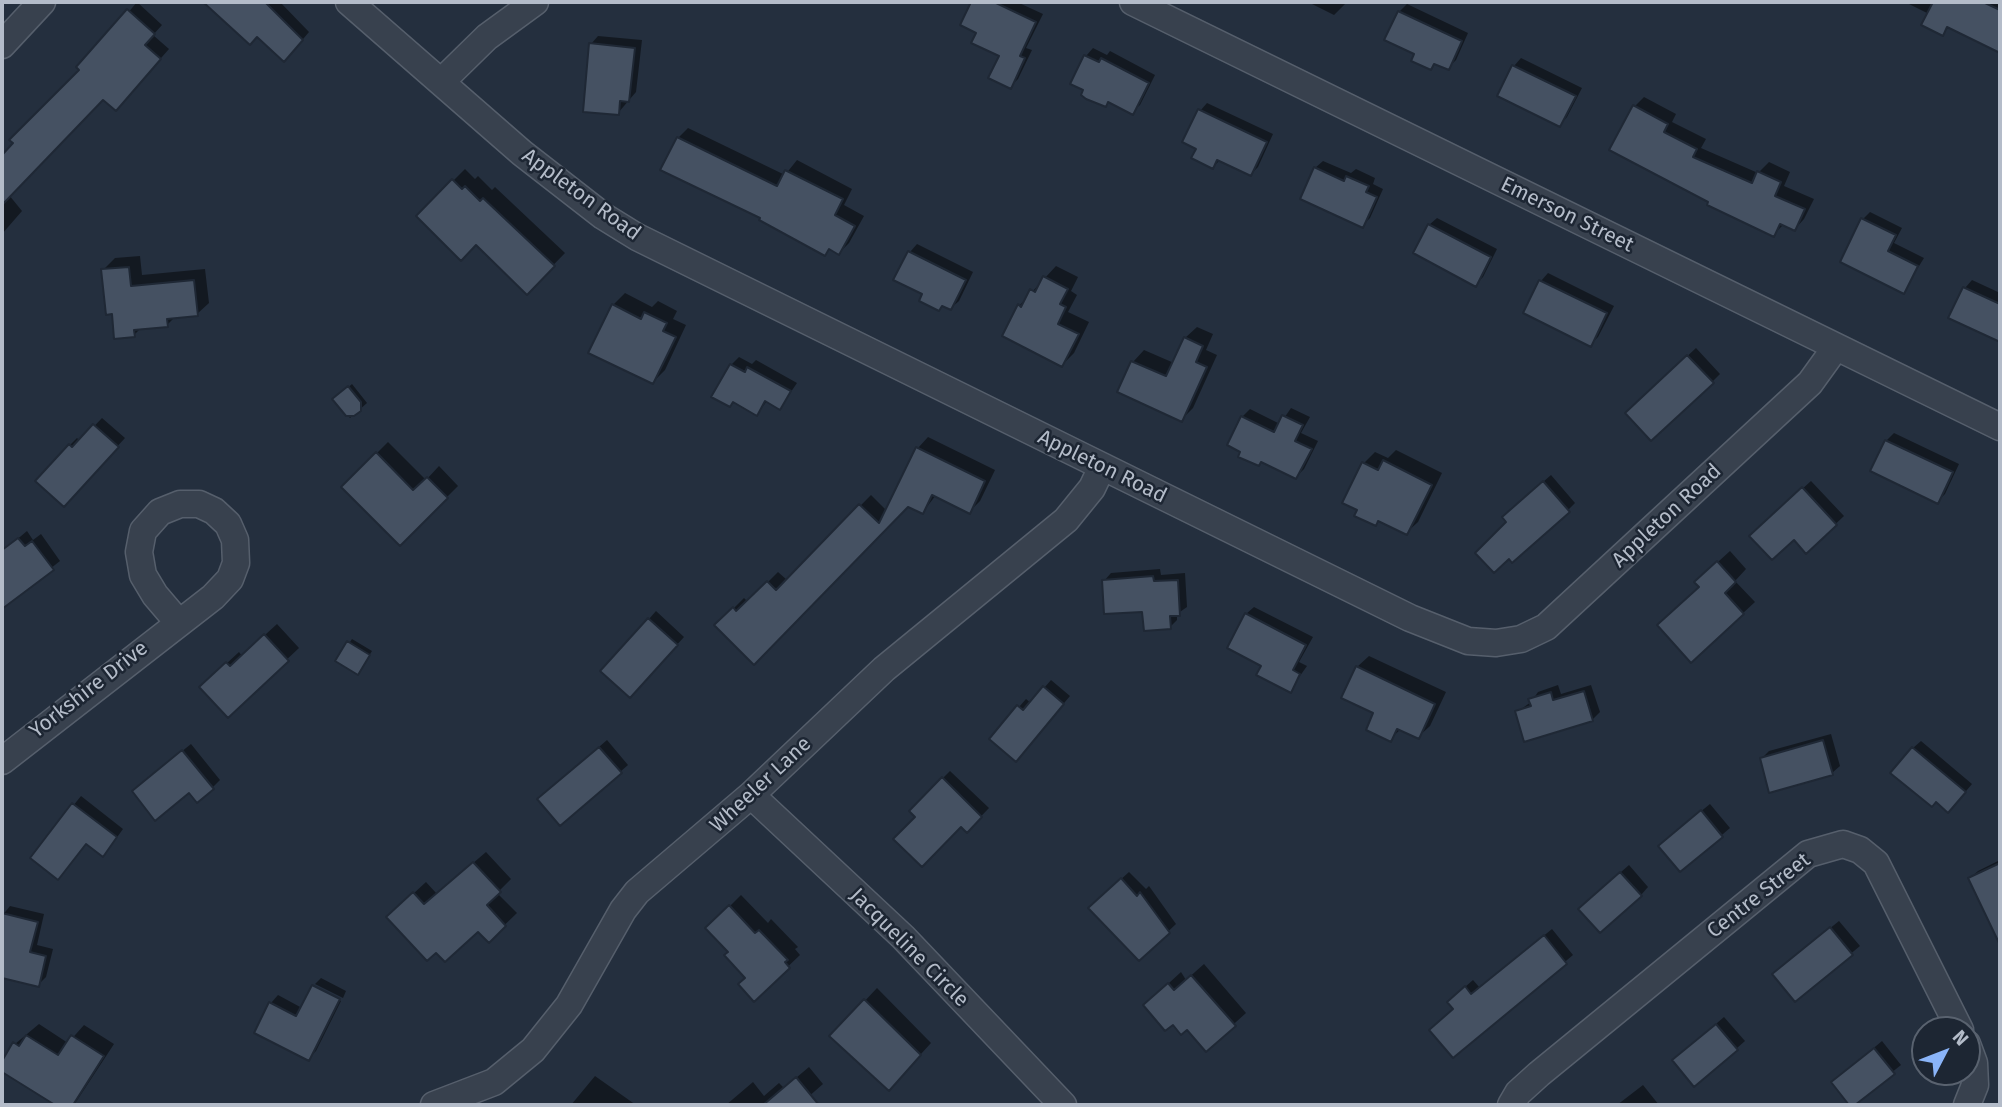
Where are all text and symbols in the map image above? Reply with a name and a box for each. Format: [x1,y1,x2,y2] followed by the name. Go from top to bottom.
[517,144,645,246] street label: Appleton Road
[1496,172,1638,258] street label: Emerson Street
[1033,425,1171,509] street label: Appleton Road
[1607,459,1727,573] street label: Appleton Road
[25,636,153,744] street label: Yorkshire Drive
[705,732,817,838] street label: Wheeler Lane
[1702,848,1816,944] street label: Centre Street
[844,883,974,1013] street label: Jacqueline Circle
[1911,1016,1981,1086] north arrow
[1948,1026,1973,1050] text: N

